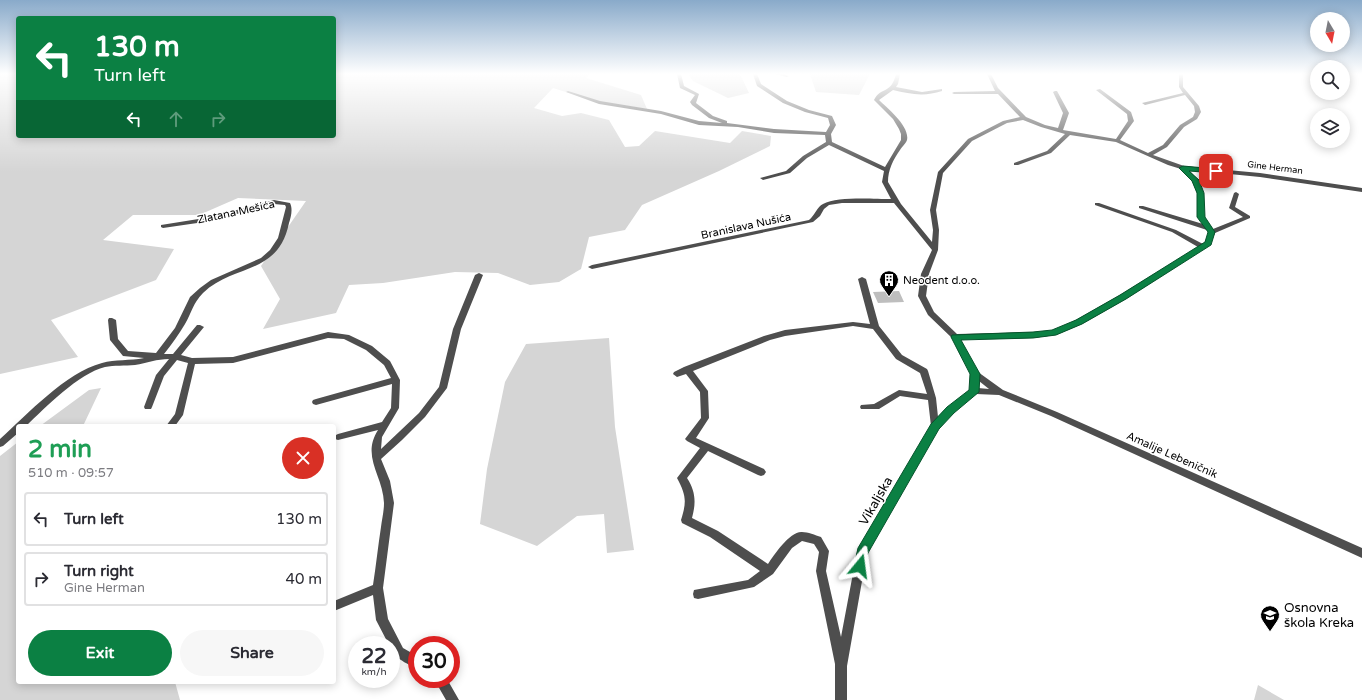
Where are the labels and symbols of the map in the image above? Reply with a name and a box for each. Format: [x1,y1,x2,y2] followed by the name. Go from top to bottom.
[1310,12,1350,52] north arrow
[1199,154,1233,188] pin
[1247,159,1303,177] street label: Gine Herman
[196,197,276,227] street label: Zlatana Mešića
[700,210,792,242] street label: Branislava Nušića
[878,269,900,297] building icon: Neodent d.o.o.
[903,274,980,287] place label: Neodent d.o.o.
[1124,429,1220,481] street label: Amalije Lebeničnik
[856,474,896,528] street label: Vikaljska
[839,545,881,587] position arrow
[1284,600,1354,631] place label: Osnovna škola Kreka
[1259,604,1281,632] school or university icon: Osnovna škola Kreka
[408,636,460,688] speed limit sign: 30

